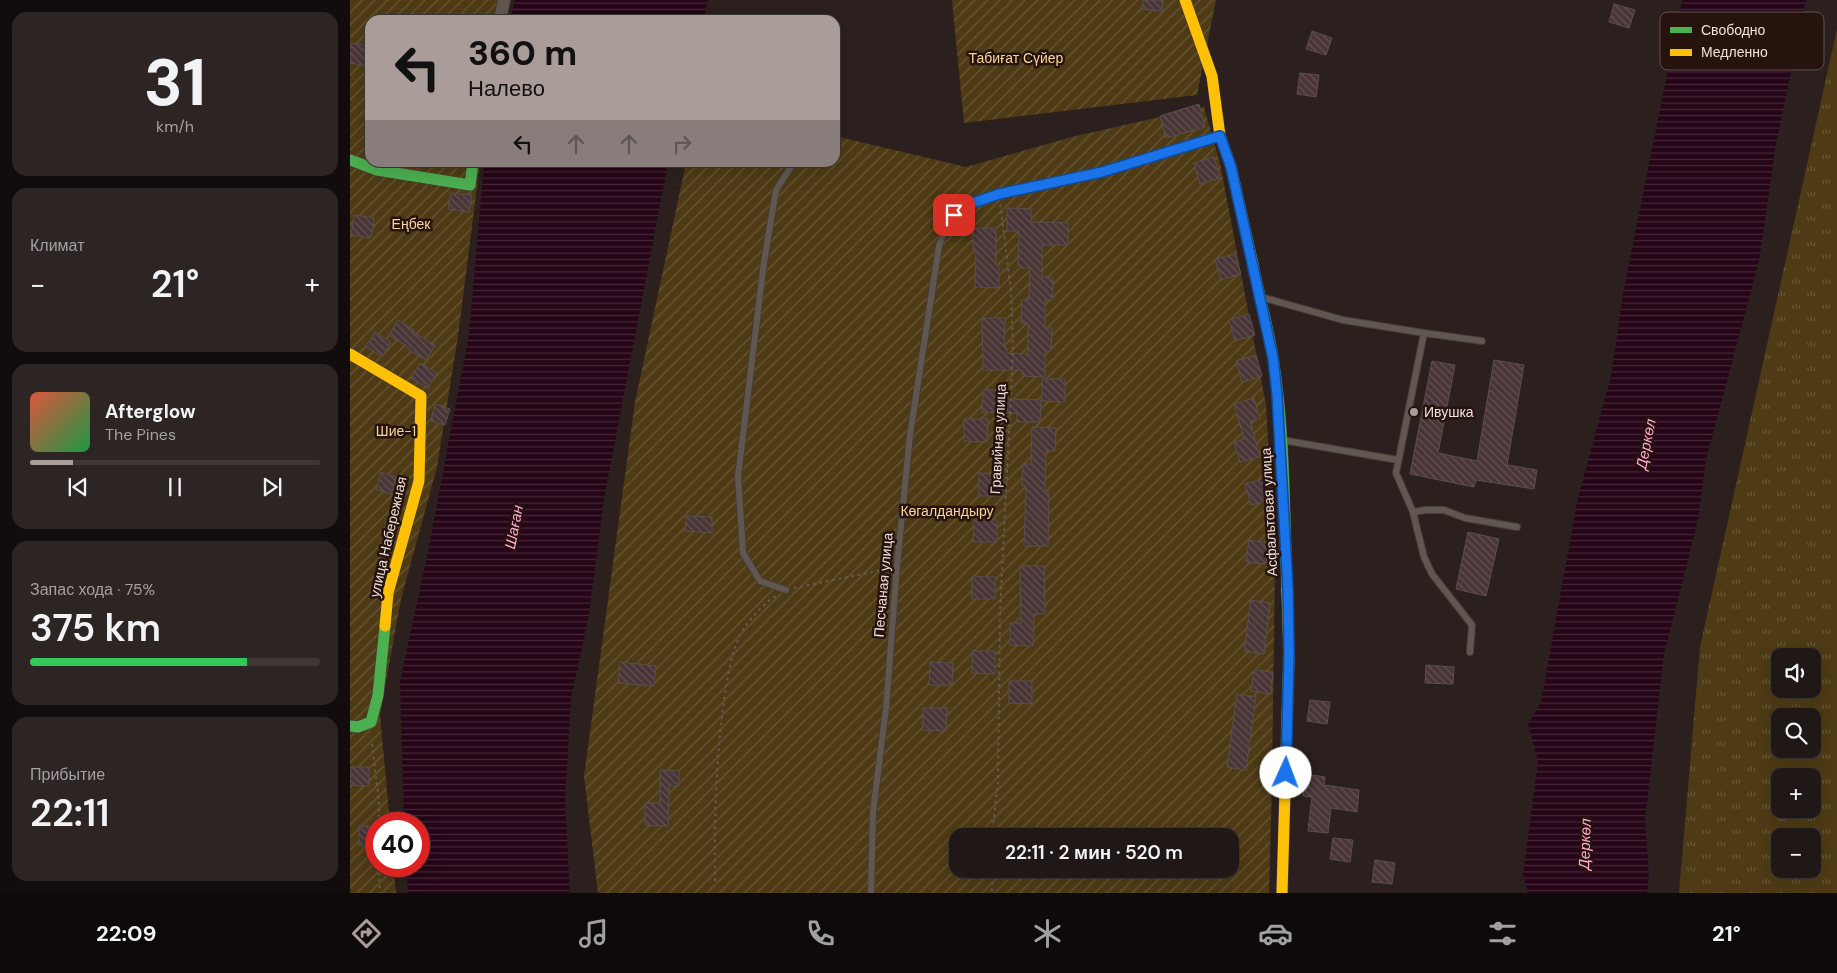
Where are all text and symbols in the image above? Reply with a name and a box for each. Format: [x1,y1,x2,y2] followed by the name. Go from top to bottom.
[1660,12,1824,70] legend
[1701,21,1766,39] text: Свободно
[468,30,577,76] text: 360 m
[385,35,450,100] icon: left
[144,41,206,125] text: 31
[1701,43,1768,61] text: Медленно
[969,49,1064,67] park label: Табиғат Сүйер
[468,74,545,103] text: Налево
[156,116,194,137] text: km/h
[509,130,537,158] icon: left
[562,130,590,158] icon: ahead
[615,130,643,158] icon: ahead
[668,130,696,158] icon: right
[933,194,975,236] pin
[940,201,968,229] icon: arrive
[392,215,431,233] park label: Еңбек
[30,235,84,256] text: Климат
[151,259,199,309] text: 21°
[30,266,45,303] text: −
[305,266,320,303] text: +
[986,383,1010,495] street label: Гравийная улица
[105,399,196,424] text: Afterglow
[1424,403,1474,421] place label: Ивушка
[1408,406,1420,418] marker: Ивушка
[1631,416,1661,473] water label: Деркөл
[376,422,416,440] park label: Шие-1
[105,424,176,445] text: The Pines
[1257,447,1281,577] street label: Асфальтовая улица
[64,473,92,501] icon: previous
[161,473,189,501] icon: pause
[258,473,286,501] icon: next
[365,475,411,599] street label: улица Набережная
[900,502,994,520] park label: Көгалдандыру
[500,503,528,551] water label: Шаған
[869,532,897,638] street label: Песчаная улица
[30,579,155,600] text: Запас хода · 75%
[30,603,161,653] text: 375 km
[1771,648,1821,878] map controls
[1771,648,1821,698] button: sound
[1771,708,1821,758] button: search
[1259,746,1311,798] position arrow
[30,764,105,785] text: Прибытие
[1771,768,1821,818] button: +
[30,788,109,838] text: 22:11
[365,812,430,877] speed limit sign: 40
[1574,818,1596,872] water label: Деркөл
[1771,828,1821,878] button: −
[1005,840,1183,865] text: 22:11 · 2 мин · 520 m
[349,916,384,951] icon: directions
[576,916,611,951] icon: music
[803,916,838,951] icon: phone
[1030,916,1065,951] icon: climate
[1258,916,1293,951] icon: car
[1485,916,1520,951] icon: filters
[96,919,157,948] text: 22:09
[1712,919,1741,948] text: 21°

